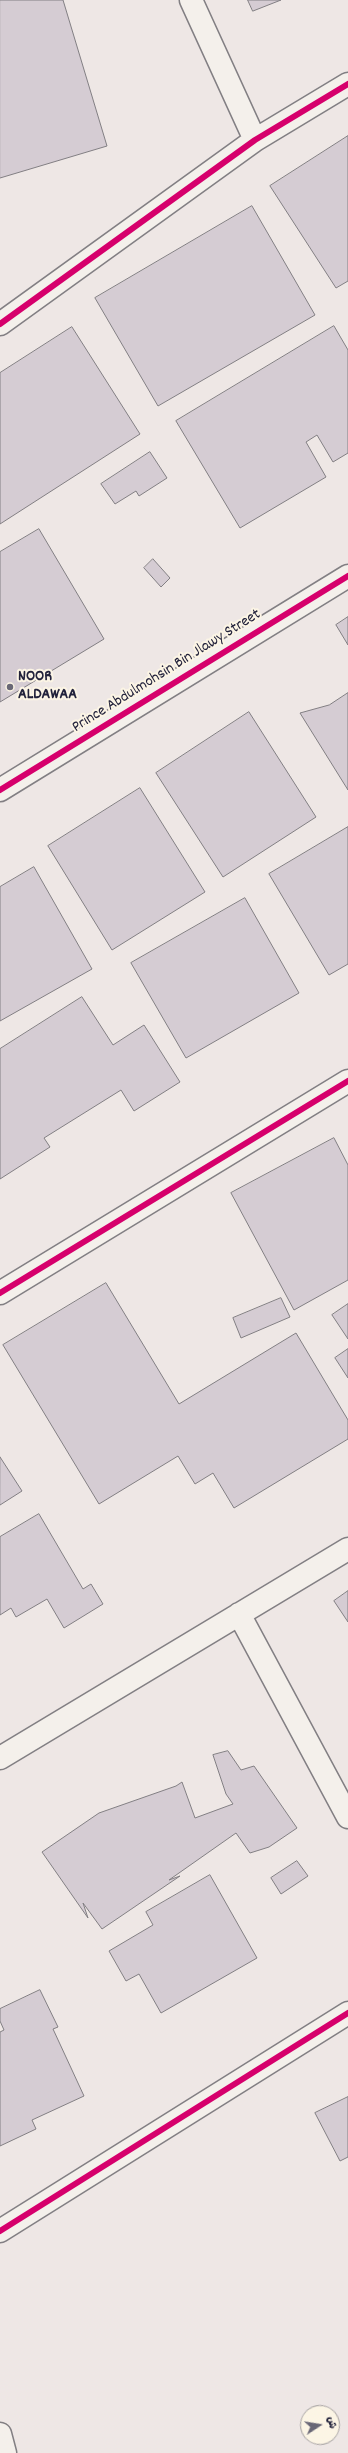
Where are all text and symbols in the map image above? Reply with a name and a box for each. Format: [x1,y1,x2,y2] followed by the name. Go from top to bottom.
[69,606,265,738] street label: Prince Abdulmohsin Bin Jlawy Street
[18,668,77,706] place label: NOOR ALDAWAA
[5,682,15,692] marker: NOOR ALDAWAA
[300,2405,340,2445] north arrow
[322,2415,340,2430] text: ش

